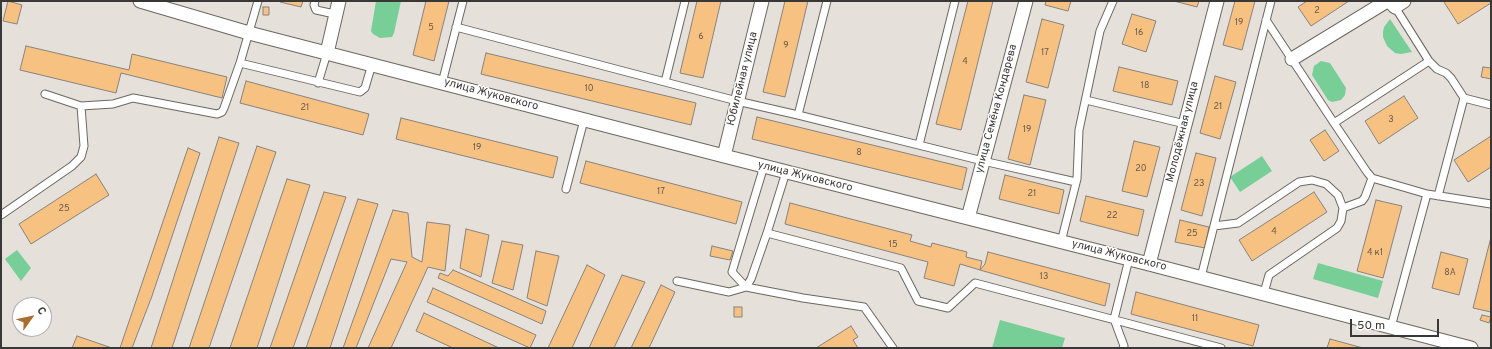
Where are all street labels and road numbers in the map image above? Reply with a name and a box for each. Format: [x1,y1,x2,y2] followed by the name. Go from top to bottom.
[725,31,761,127] street label: Юбилейная улица
[973,43,1021,175] street label: улица Семёна Кондарева
[442,76,540,114] street label: улица Жуковского
[1164,80,1202,184] street label: Молодёжная улица
[756,159,854,195] street label: улица Жуковского
[1070,238,1168,274] street label: улица Жуковского

